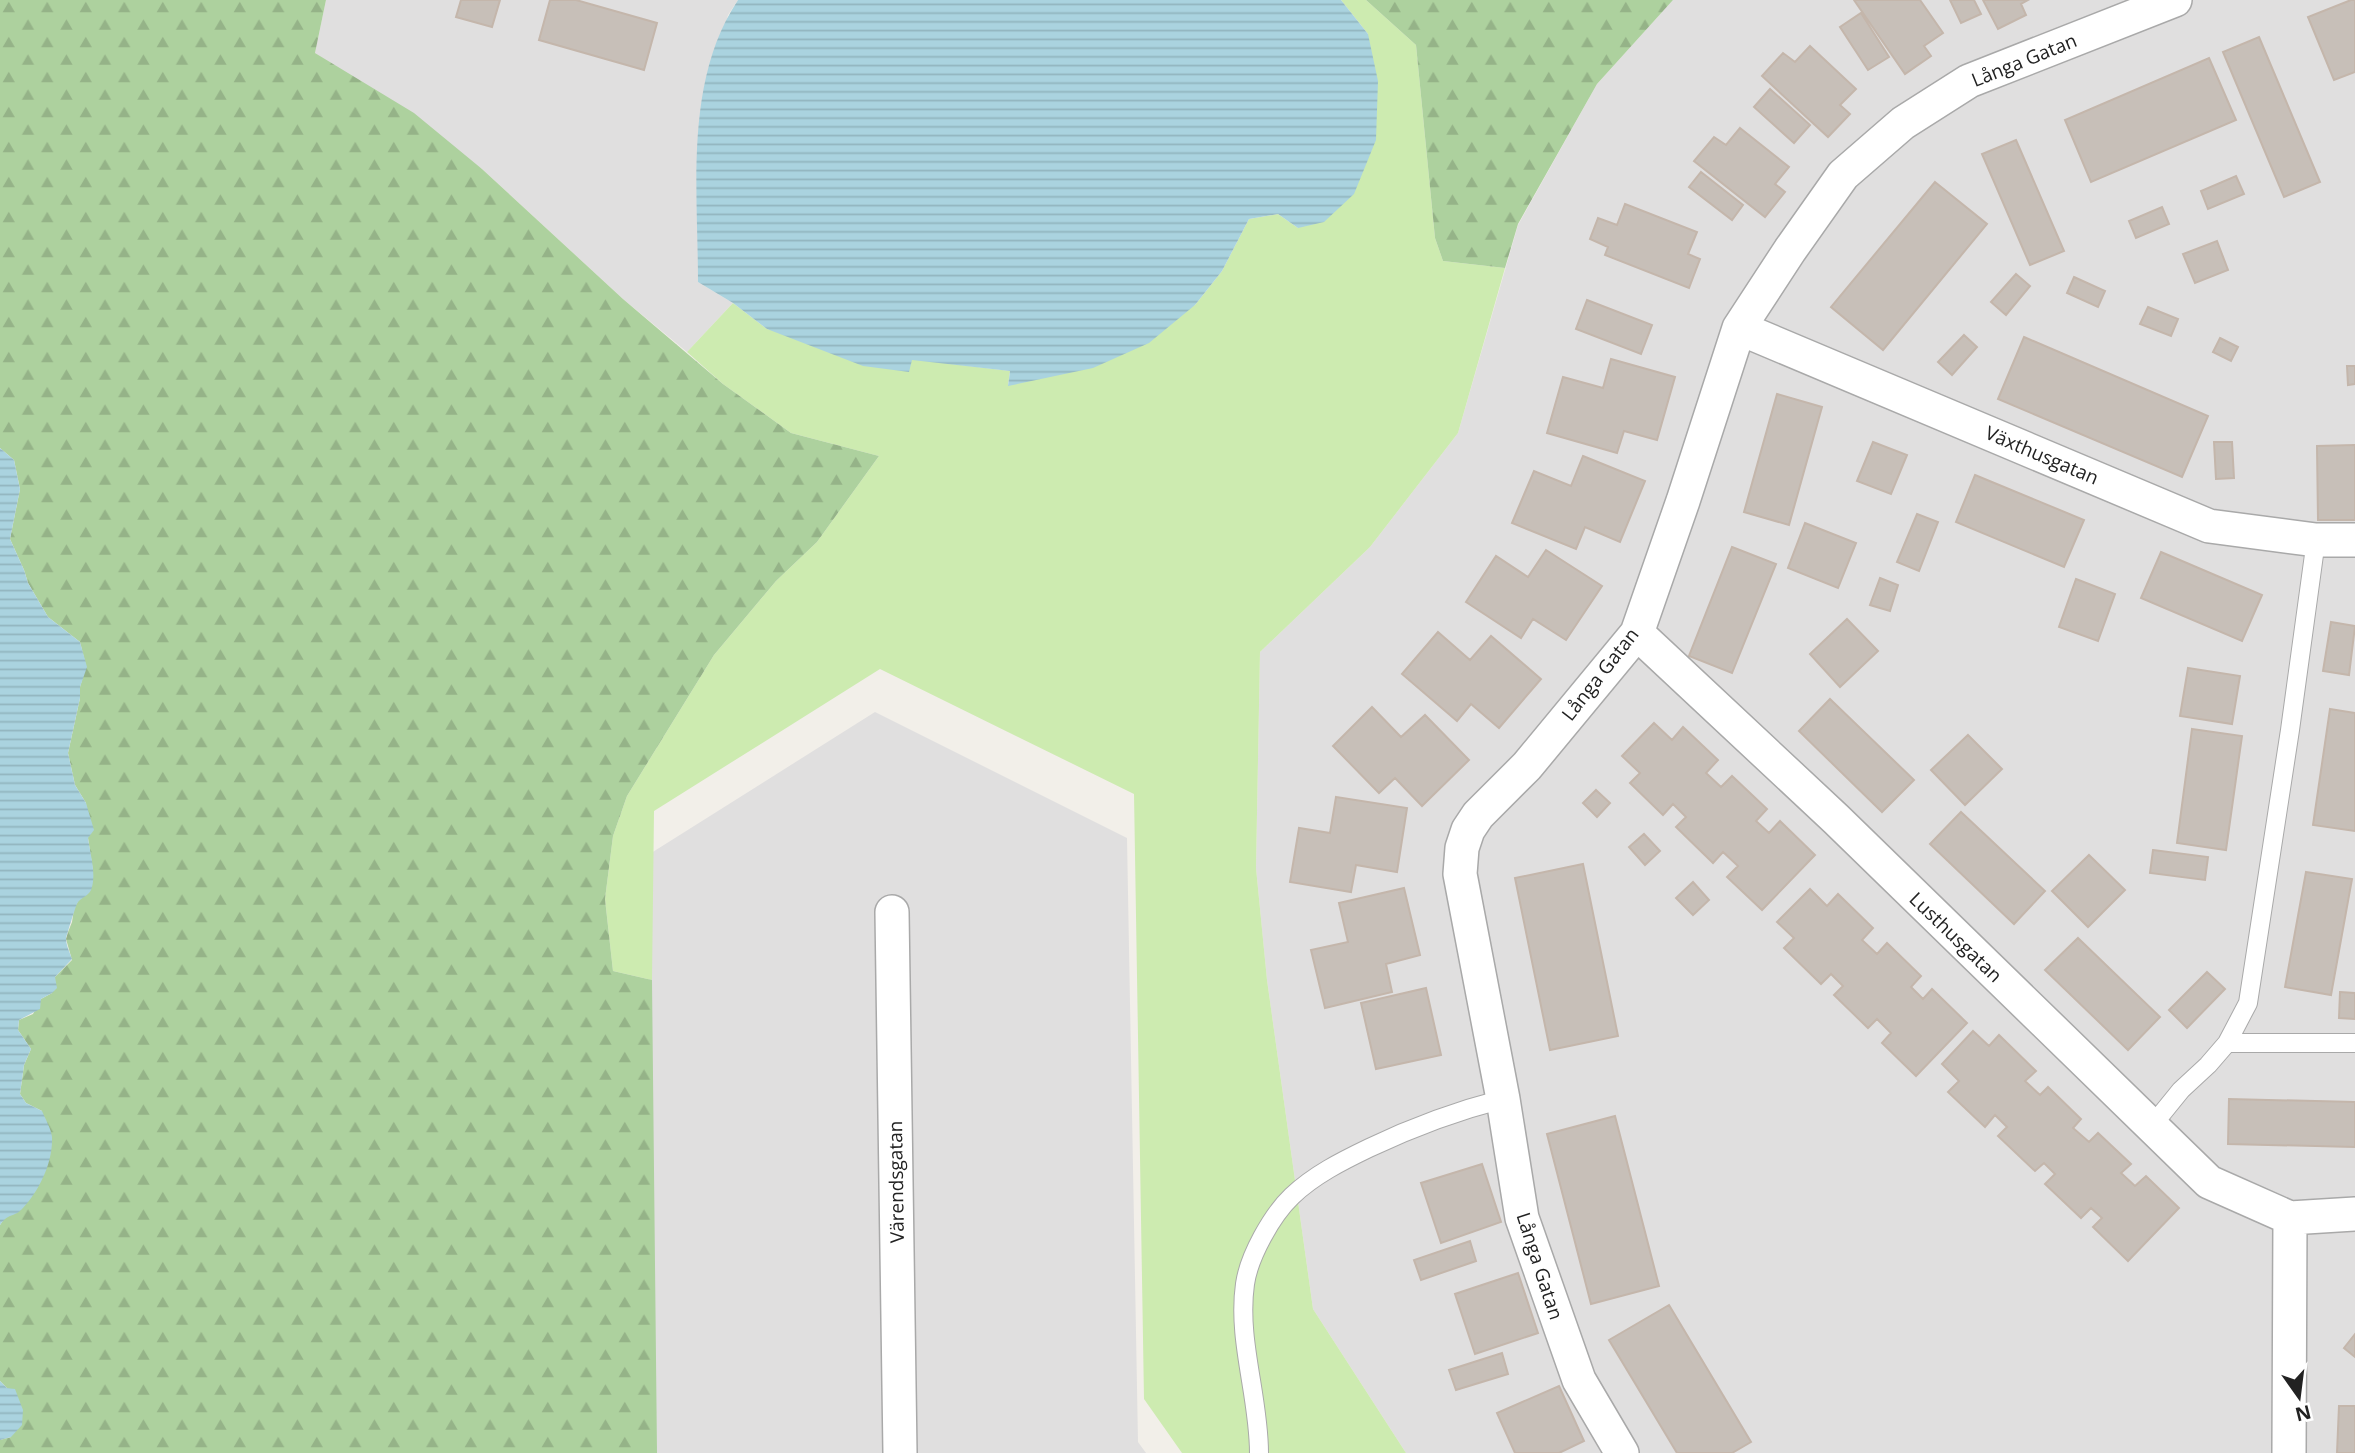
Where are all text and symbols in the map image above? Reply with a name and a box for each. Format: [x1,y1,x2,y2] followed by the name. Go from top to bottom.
[1968,27,2080,93] street label: Långa Gatan
[1981,419,2103,491] street label: Växthusgatan
[1555,622,1645,726] street label: Långa Gatan
[1904,886,2008,988] street label: Lusthusgatan
[882,1121,910,1243] street label: Värendsgatan
[1510,1209,1570,1323] street label: Långa Gatan
[2264,1362,2334,1432] north arrow
[2292,1399,2314,1428] text: N

